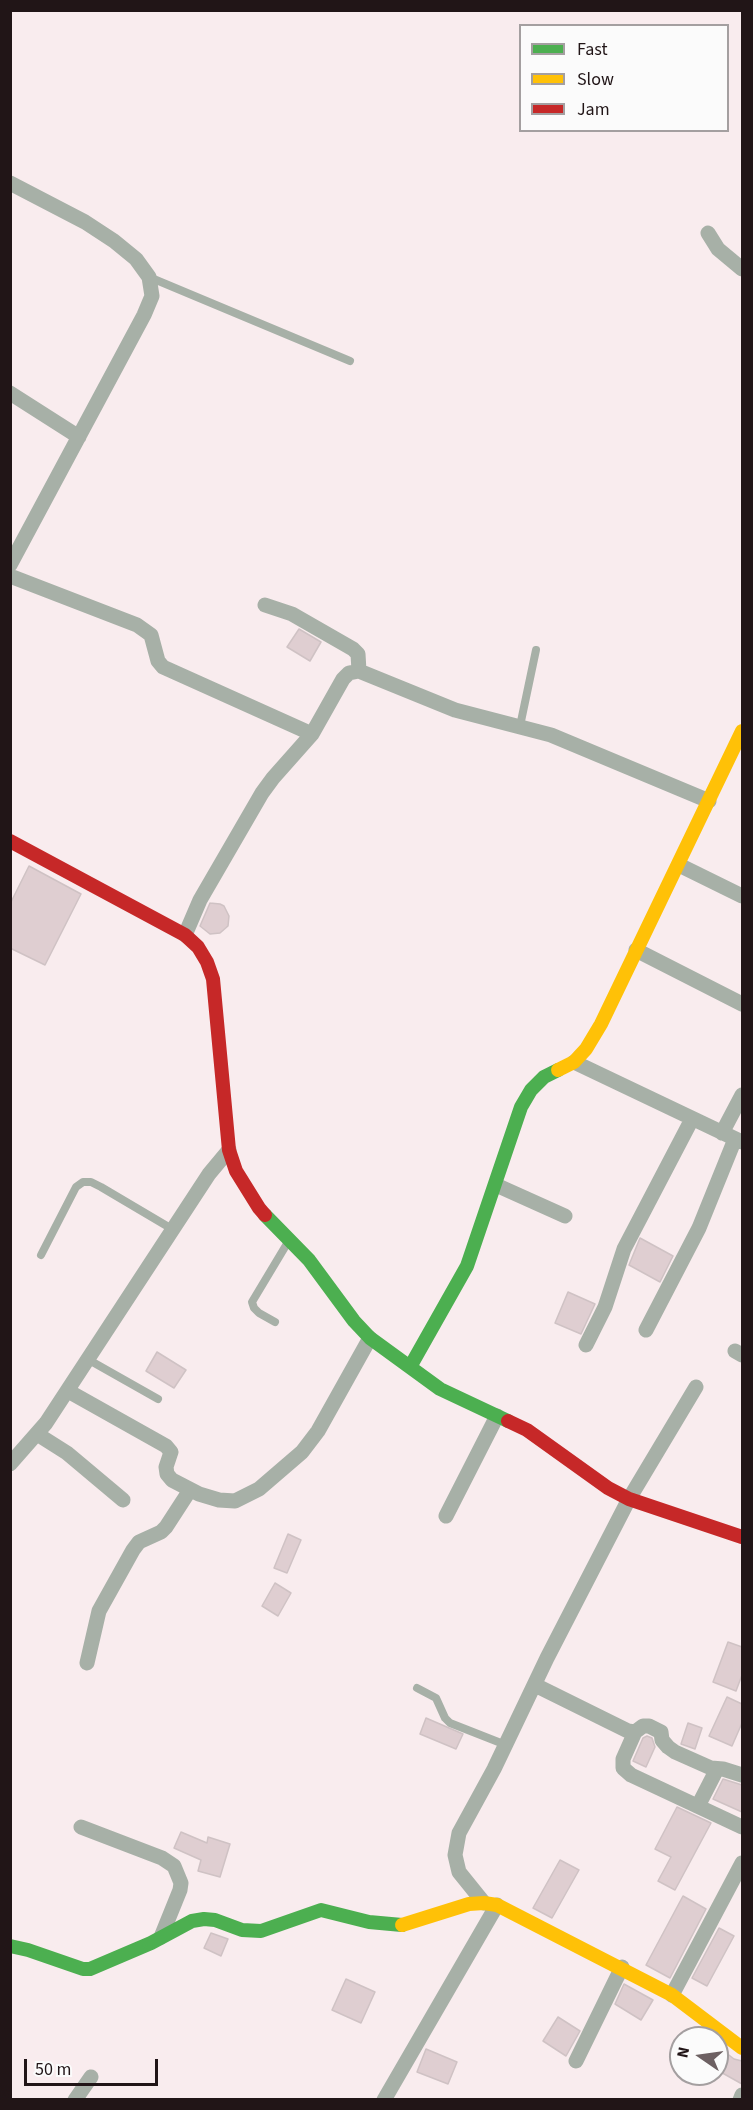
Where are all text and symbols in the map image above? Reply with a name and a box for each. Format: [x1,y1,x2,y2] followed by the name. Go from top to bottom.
[519,24,729,132] legend
[577,37,608,62] text: Fast
[577,67,614,92] text: Slow
[577,97,610,122] text: Jam
[669,2026,729,2086] north arrow
[671,2045,695,2060] text: N
[27,2047,160,2085] scale bar
[35,2057,71,2082] text: 50 m

